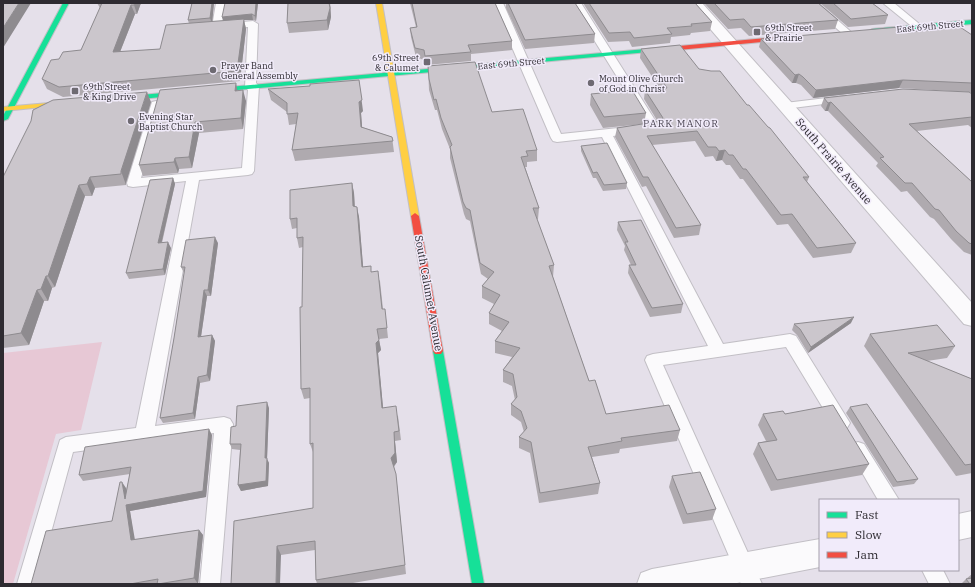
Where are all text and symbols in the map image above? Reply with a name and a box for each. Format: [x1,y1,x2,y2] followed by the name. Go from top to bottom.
[896,18,964,34] street label: East 69th Street
[765,22,812,43] place label: 69th Street & Prairie
[752,27,762,37] marker: 69th Street & Prairie
[372,52,419,73] place label: 69th Street & Calumet
[477,55,545,71] street label: East 69th Street
[422,57,432,67] marker: 69th Street & Calumet
[221,60,298,81] place label: Prayer Band General Assembly
[208,65,218,75] marker: Prayer Band General Assembly
[599,73,684,94] place label: Mount Olive Church of God in Christ
[586,78,596,88] marker: Mount Olive Church of God in Christ
[83,81,136,102] place label: 69th Street & King Drive
[70,86,80,96] marker: 69th Street & King Drive
[139,111,203,132] place label: Evening Star Baptist Church
[793,115,875,207] street label: South Prairie Avenue
[126,116,136,126] marker: Evening Star Baptist Church
[643,117,719,130] district label: PARK MANOR
[412,234,446,352] street label: South Calumet Avenue
[819,499,959,571] legend
[855,507,879,522] text: Fast
[855,527,882,542] text: Slow
[855,547,879,562] text: Jam

